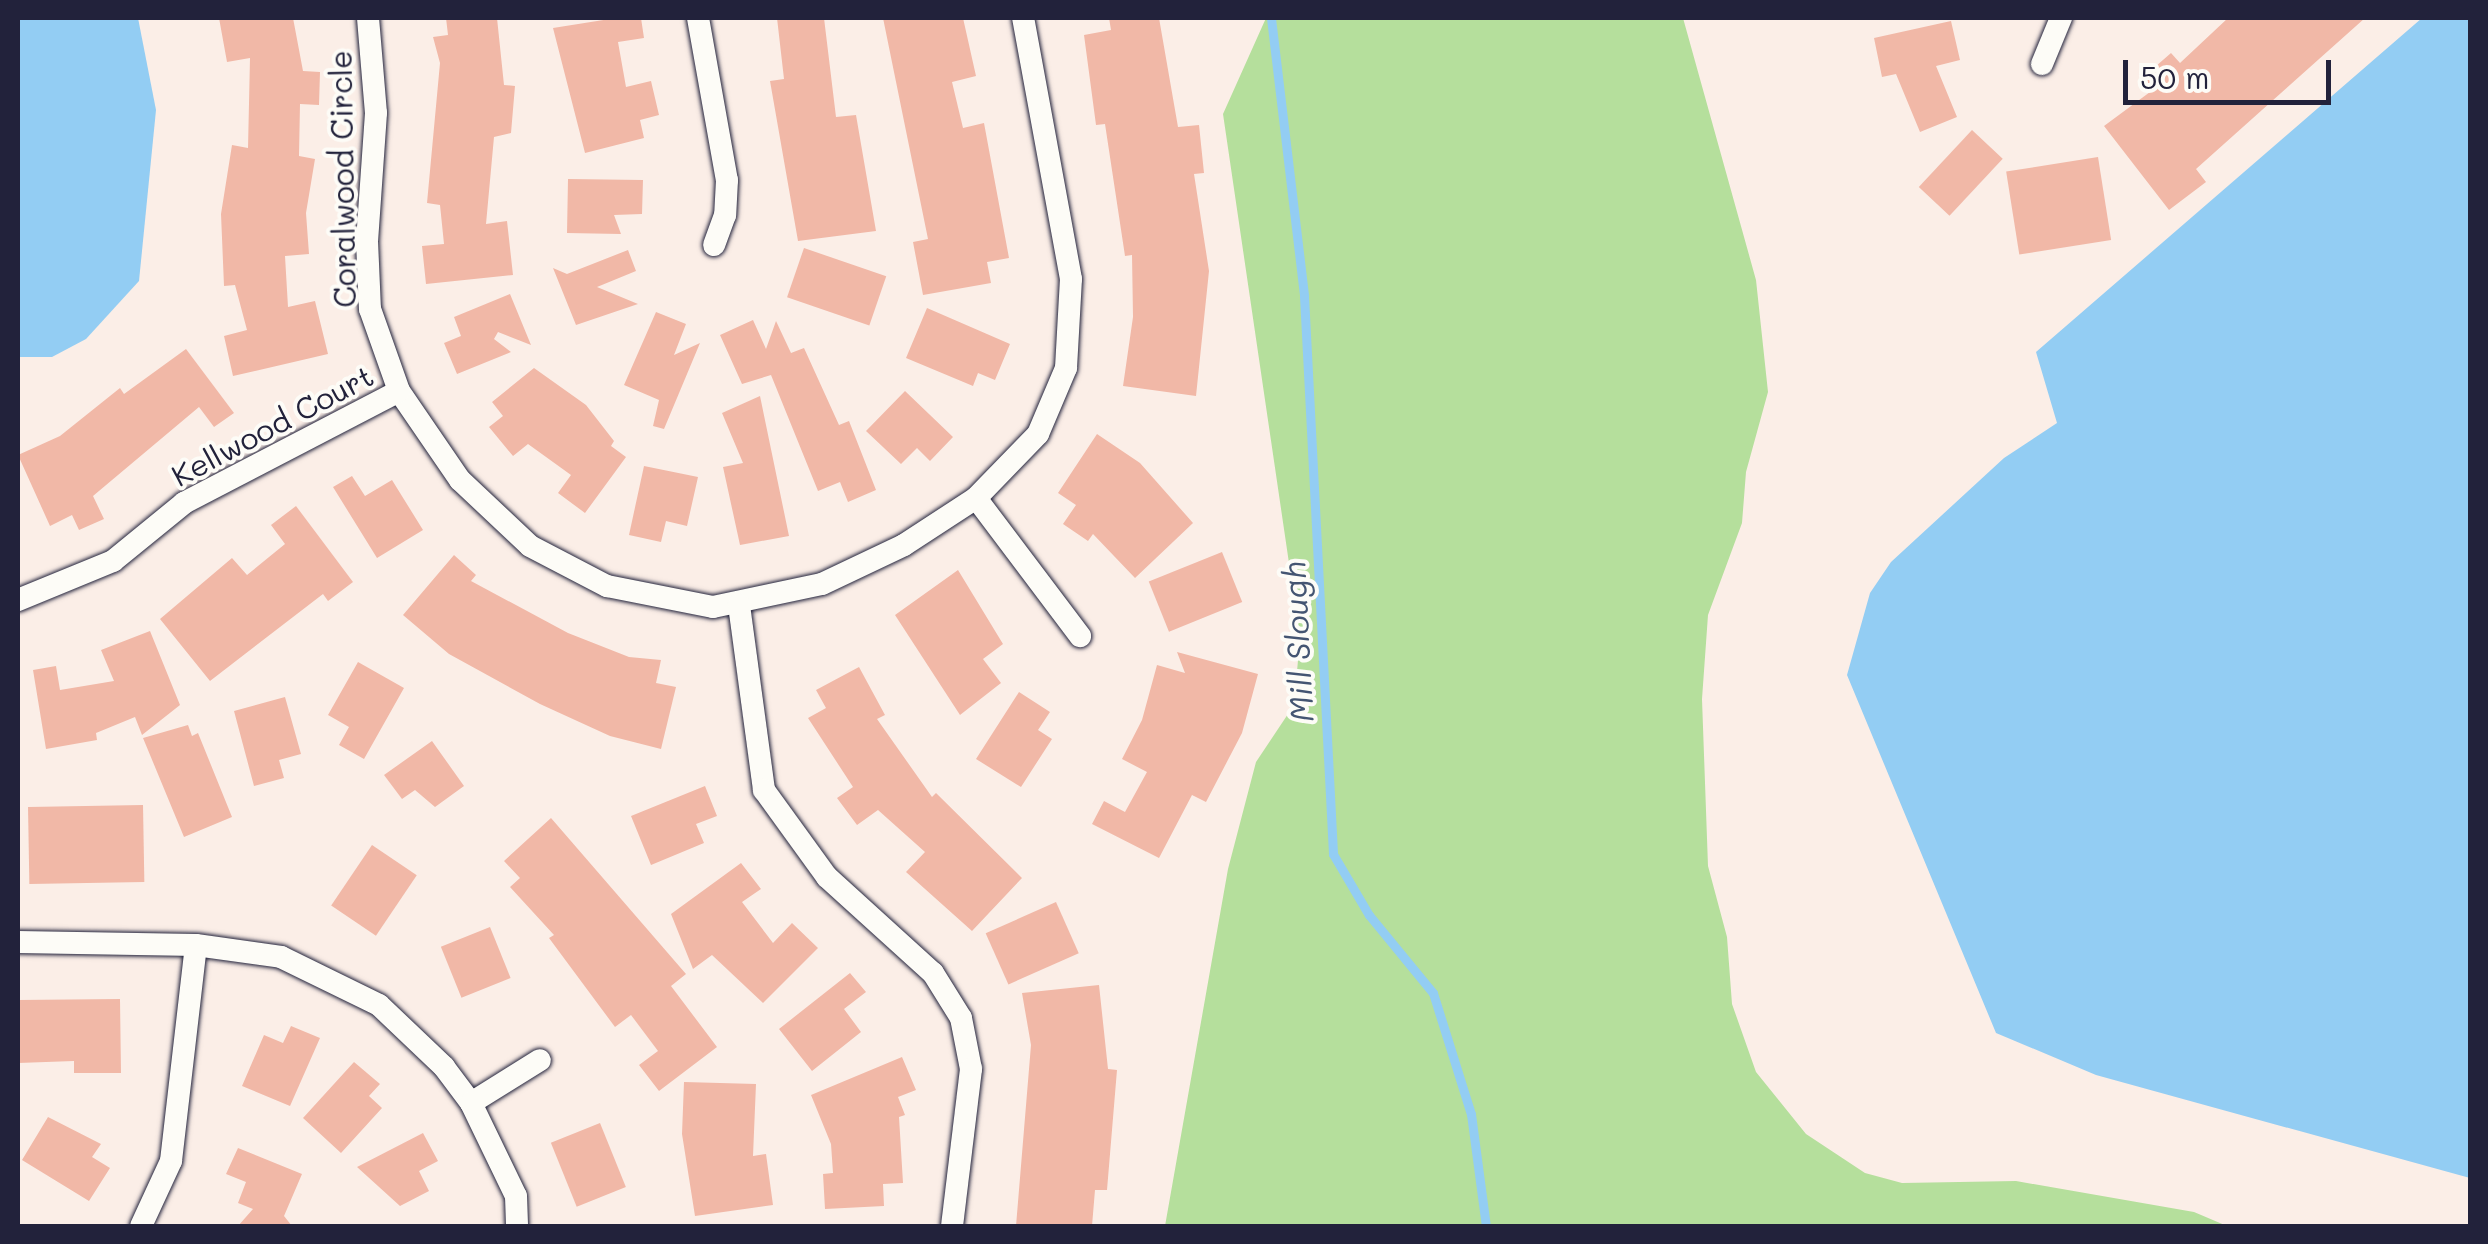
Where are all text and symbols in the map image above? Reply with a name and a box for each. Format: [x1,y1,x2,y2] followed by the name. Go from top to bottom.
[2128,40,2336,102] scale bar
[322,50,362,308] street label: Coralwood Circle
[2140,57,2210,97] text: 50 m
[165,357,379,493] street label: Kellwood Court
[1274,561,1320,723] water label: Mill Slough

